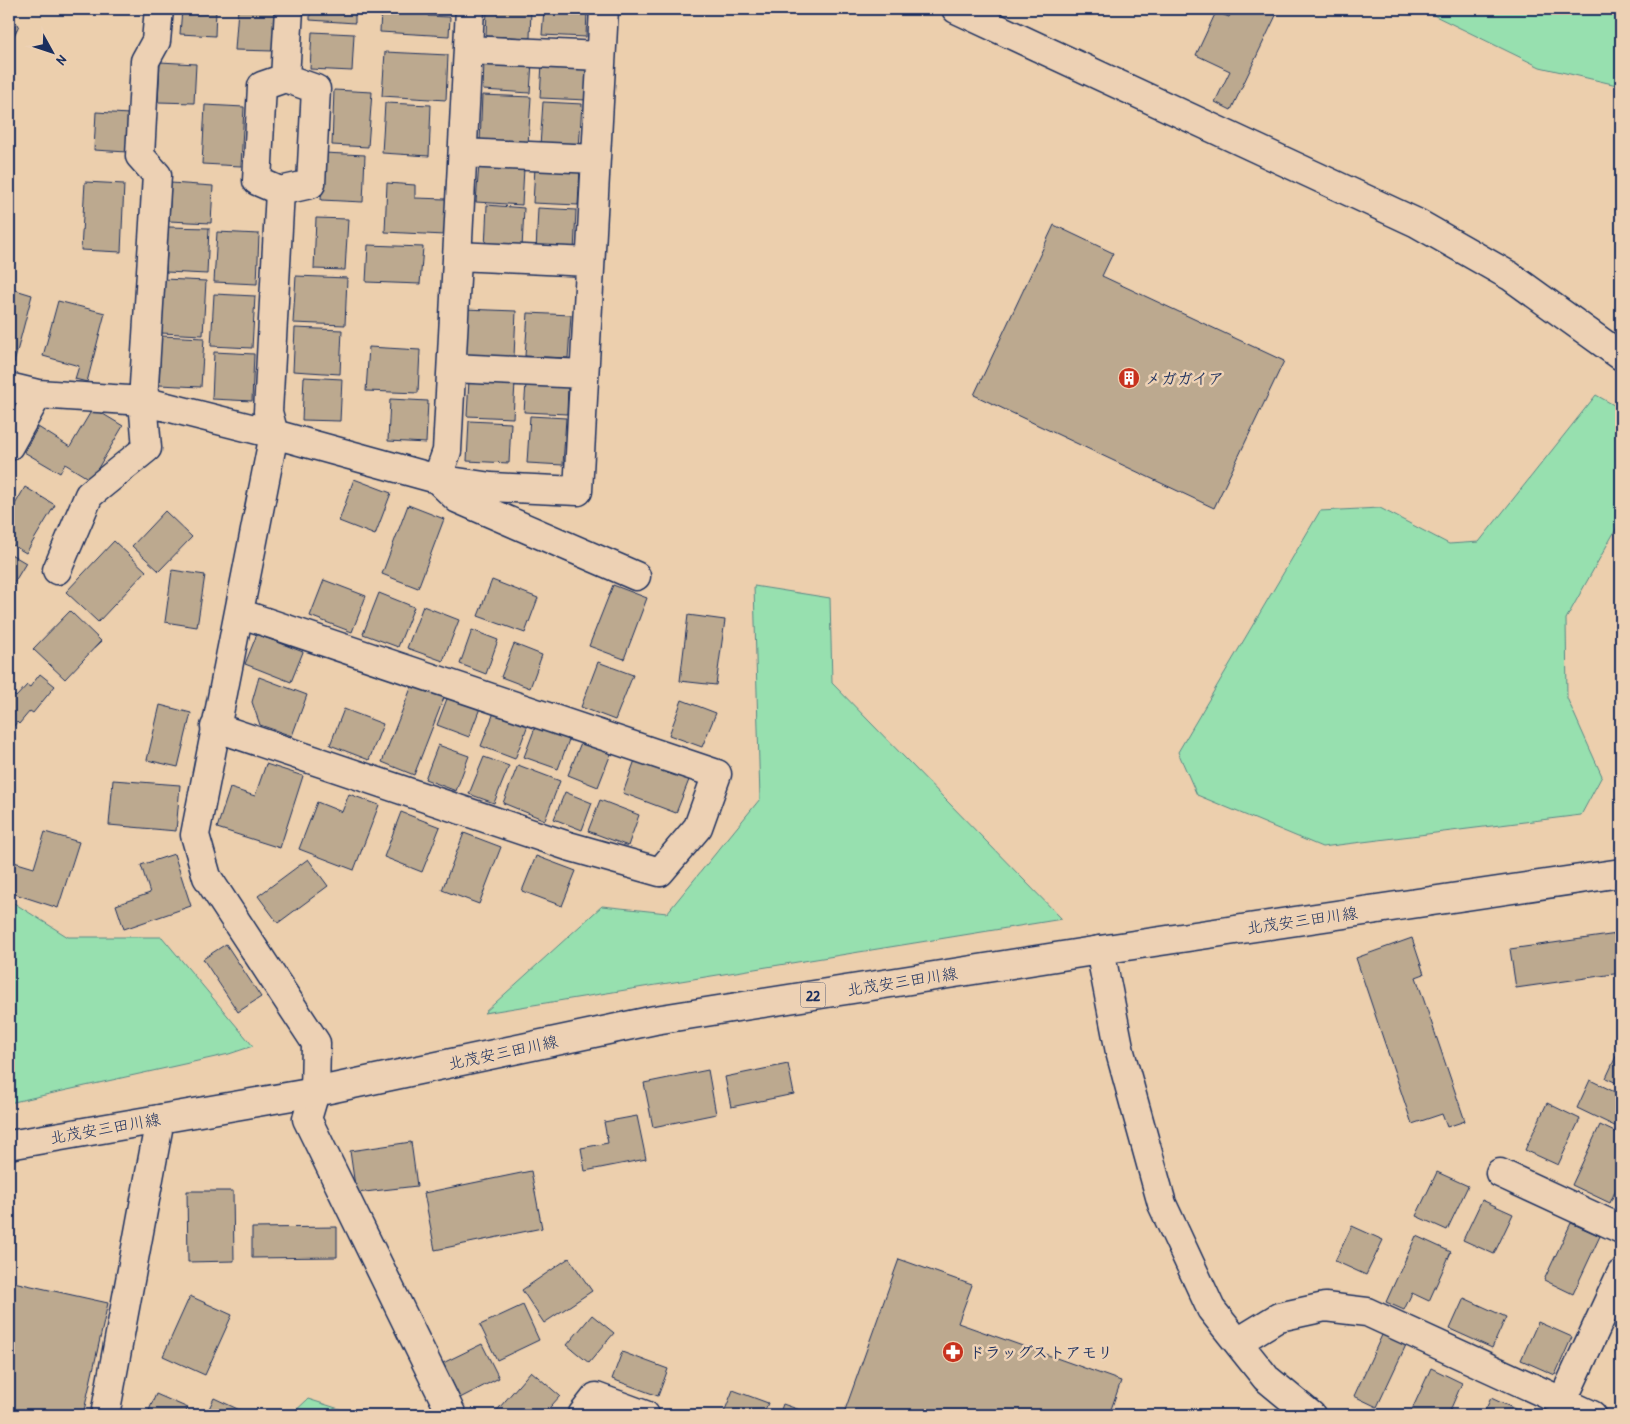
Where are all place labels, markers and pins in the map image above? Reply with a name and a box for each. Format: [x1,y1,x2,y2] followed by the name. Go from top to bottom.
[1117,366,1141,390] building icon: メガガイア
[1145,367,1224,389] place label: メガガイア
[941,1340,965,1364] pharmacy icon: ドラッグストアモリ
[969,1341,1113,1363] place label: ドラッグストアモリ

